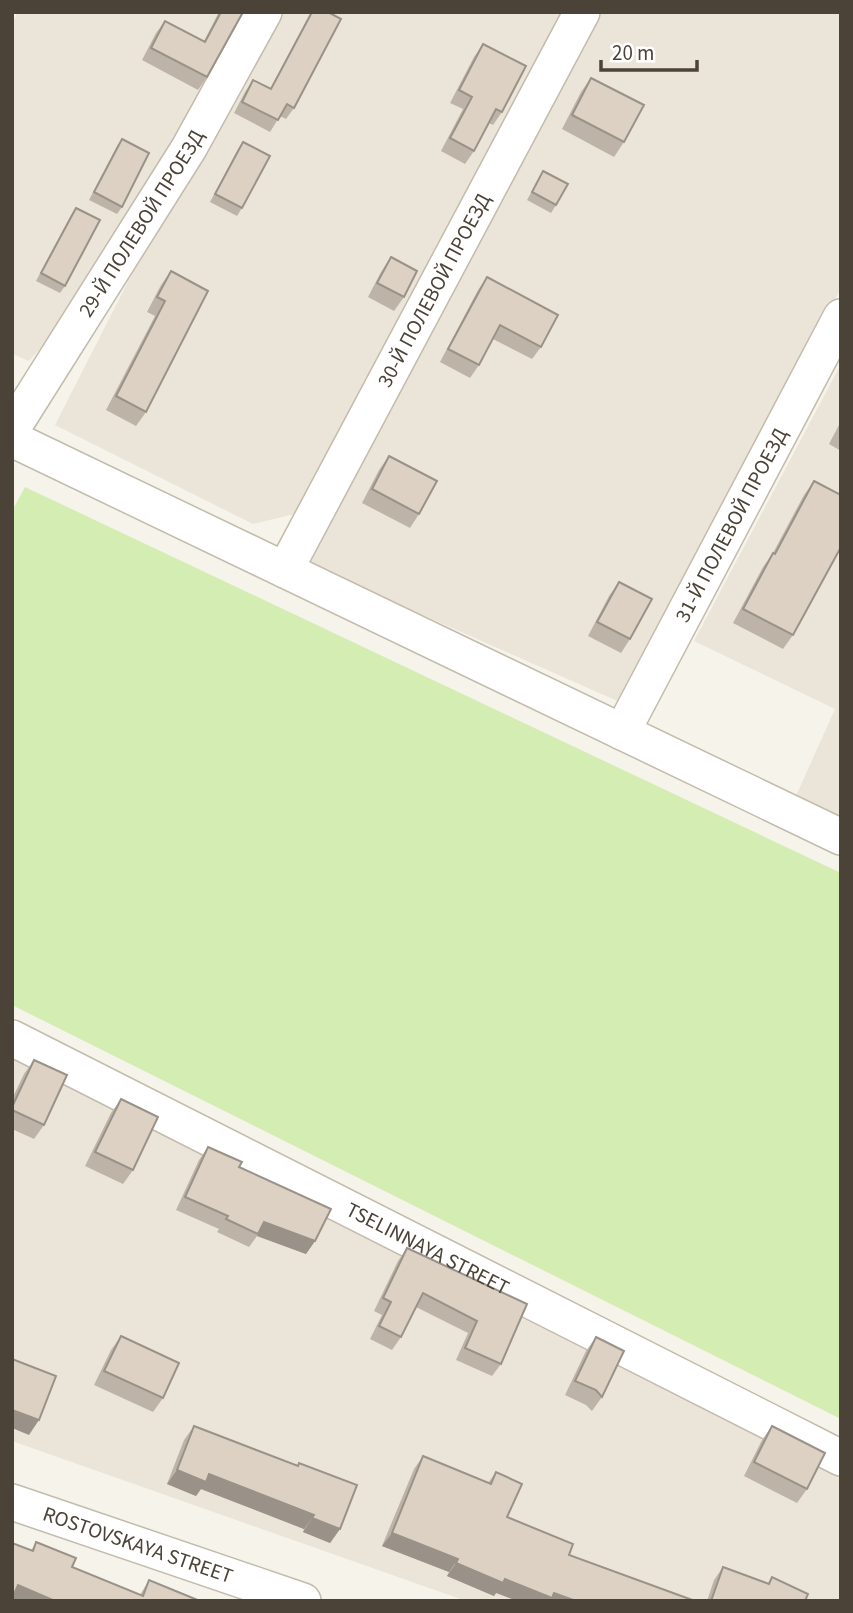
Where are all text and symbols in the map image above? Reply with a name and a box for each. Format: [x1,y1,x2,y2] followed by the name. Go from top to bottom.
[601,28,697,72] scale bar
[612,38,654,68] text: 20 m
[71,124,211,323] street label: 29-Й ПОЛЕВОЙ ПРОЕЗД
[370,188,498,393] street label: 30-Й ПОЛЕВОЙ ПРОЕЗД
[668,423,795,628] street label: 31-Й ПОЛЕВОЙ ПРОЕЗД
[341,1195,515,1303] street label: TSELINNAYA STREET
[39,1499,237,1591] street label: ROSTOVSKAYA STREET

